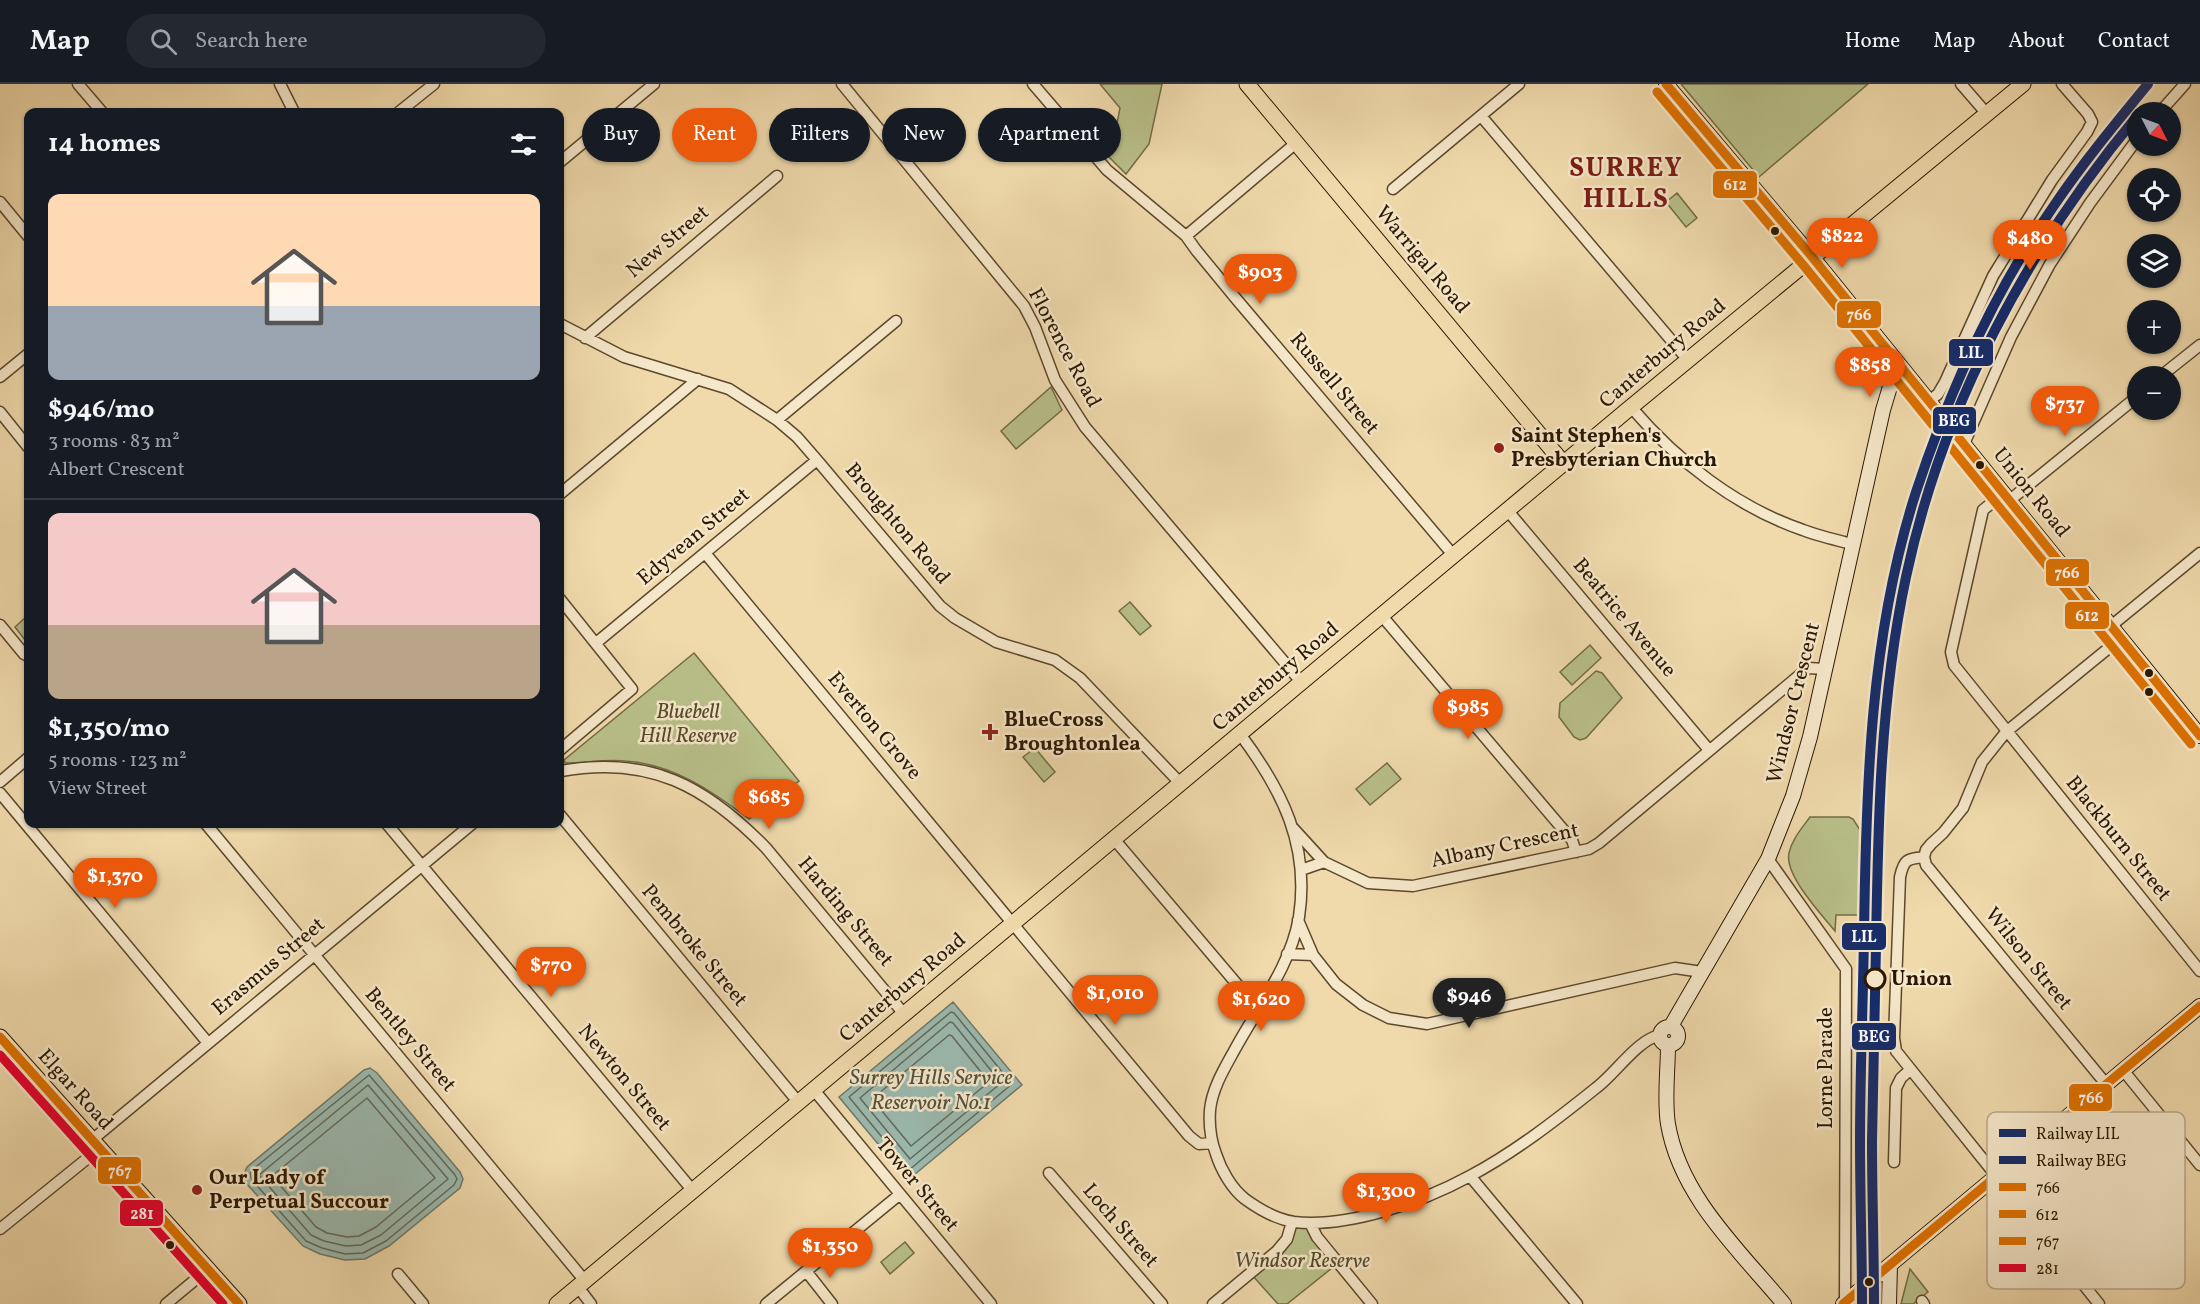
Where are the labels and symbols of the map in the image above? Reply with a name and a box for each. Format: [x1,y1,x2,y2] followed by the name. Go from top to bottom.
[2127,102,2181,156] north arrow
[1569,150,1683,219] district label: SURREY HILLS
[1712,170,1758,199] line badge: 612
[1723,175,1747,197] text: 612
[620,199,716,285] street label: New Street
[1368,200,1476,320] street label: Warrigal Road
[1806,218,1878,269] pin: $822
[1994,220,2066,271] pin: $480
[1769,225,1781,237] unlabelled marker
[1224,254,1296,305] pin: $903
[1020,283,1108,413] street label: Florence Road
[1594,292,1732,416] street label: Canterbury Road
[1836,300,1882,329] line badge: 766
[1846,305,1872,327] text: 766
[1282,326,1386,442] street label: Russell Street
[1948,338,1994,367] line badge: LIL
[1958,343,1984,365] text: LIL
[1834,347,1906,398] pin: $858
[2029,386,2101,437] pin: $737
[1932,406,1977,435] line badge: BEG
[1938,411,1970,433] text: BEG
[1511,422,1717,475] place label: Saint Stephen's Presbyterian Church
[1492,441,1506,455] marker: Saint Stephen's Presbyterian Church
[1986,442,2076,544] street label: Union Road
[837,457,957,591] street label: Broughton Road
[1974,459,1986,471] unlabelled marker
[631,481,757,593] street label: Edyvean Street
[1565,552,1683,684] street label: Beatrice Avenue
[2045,558,2090,587] line badge: 766
[2054,563,2080,585] text: 766
[2064,601,2110,630] line badge: 612
[2075,606,2099,628] text: 612
[1207,615,1345,739] street label: Canterbury Road
[1760,619,1828,787] street label: Windsor Crescent
[820,666,928,786] street label: Everton Grove
[2143,667,2155,679] unlabelled marker
[2143,686,2155,698] unlabelled marker
[1432,689,1504,740] pin: $985
[639,698,737,751] park label: Bluebell Hill Reserve
[1004,706,1141,759] place label: BlueCross Broughtonlea
[981,723,999,741] marker: BlueCross Broughtonlea
[2058,770,2178,908] street label: Blackburn Street
[733,779,805,830] pin: $685
[1428,816,1582,876] street label: Albany Crescent
[790,851,900,973] street label: Harding Street
[66,858,164,909] pin: $1,370
[634,878,754,1014] street label: Pembroke Street
[1977,901,2079,1017] street label: Wilson Street
[206,911,332,1023] street label: Erasmus Street
[1841,922,1887,951] line badge: LIL
[834,926,972,1050] street label: Canterbury Road
[1851,927,1877,949] text: LIL
[515,947,587,998] pin: $770
[1891,965,1952,994] place label: Union
[1864,968,1886,990] marker: Union
[1066,975,1164,1026] pin: $1,010
[1433,978,1505,1029] pin: $946
[357,981,463,1099] street label: Bentley Street
[1212,981,1310,1032] pin: $1,620
[1812,1007,1841,1129] street label: Lorne Parade
[571,1018,677,1138] street label: Newton Street
[1851,1022,1897,1051] line badge: BEG
[1858,1027,1890,1049] text: BEG
[31,1043,119,1137] street label: Elgar Road
[849,1063,1013,1119] water label: Surrey Hills Service Reservoir No.1
[2068,1083,2113,1112] line badge: 766
[2078,1088,2104,1110] text: 766
[1987,1112,2185,1289] legend
[2036,1124,2119,1146] text: Railway LIL
[869,1131,965,1239] street label: Tower Street
[2036,1151,2127,1173] text: Railway BEG
[97,1156,142,1185] line badge: 767
[108,1161,132,1183] text: 767
[209,1164,389,1217] place label: Our Lady of Perpetual Succour
[1337,1173,1435,1224] pin: $1,300
[1075,1177,1165,1275] street label: Loch Street
[2036,1178,2060,1200] text: 766
[190,1183,204,1197] marker: Our Lady of Perpetual Succour
[119,1199,164,1227] line badge: 281
[130,1204,154,1226] text: 281
[2036,1205,2059,1227] text: 612
[781,1228,879,1279] pin: $1,350
[2036,1232,2060,1254] text: 767
[164,1239,176,1251] unlabelled marker
[1234,1247,1370,1276] park label: Windsor Reserve
[2036,1259,2059,1281] text: 281
[1863,1276,1875,1288] unlabelled marker

